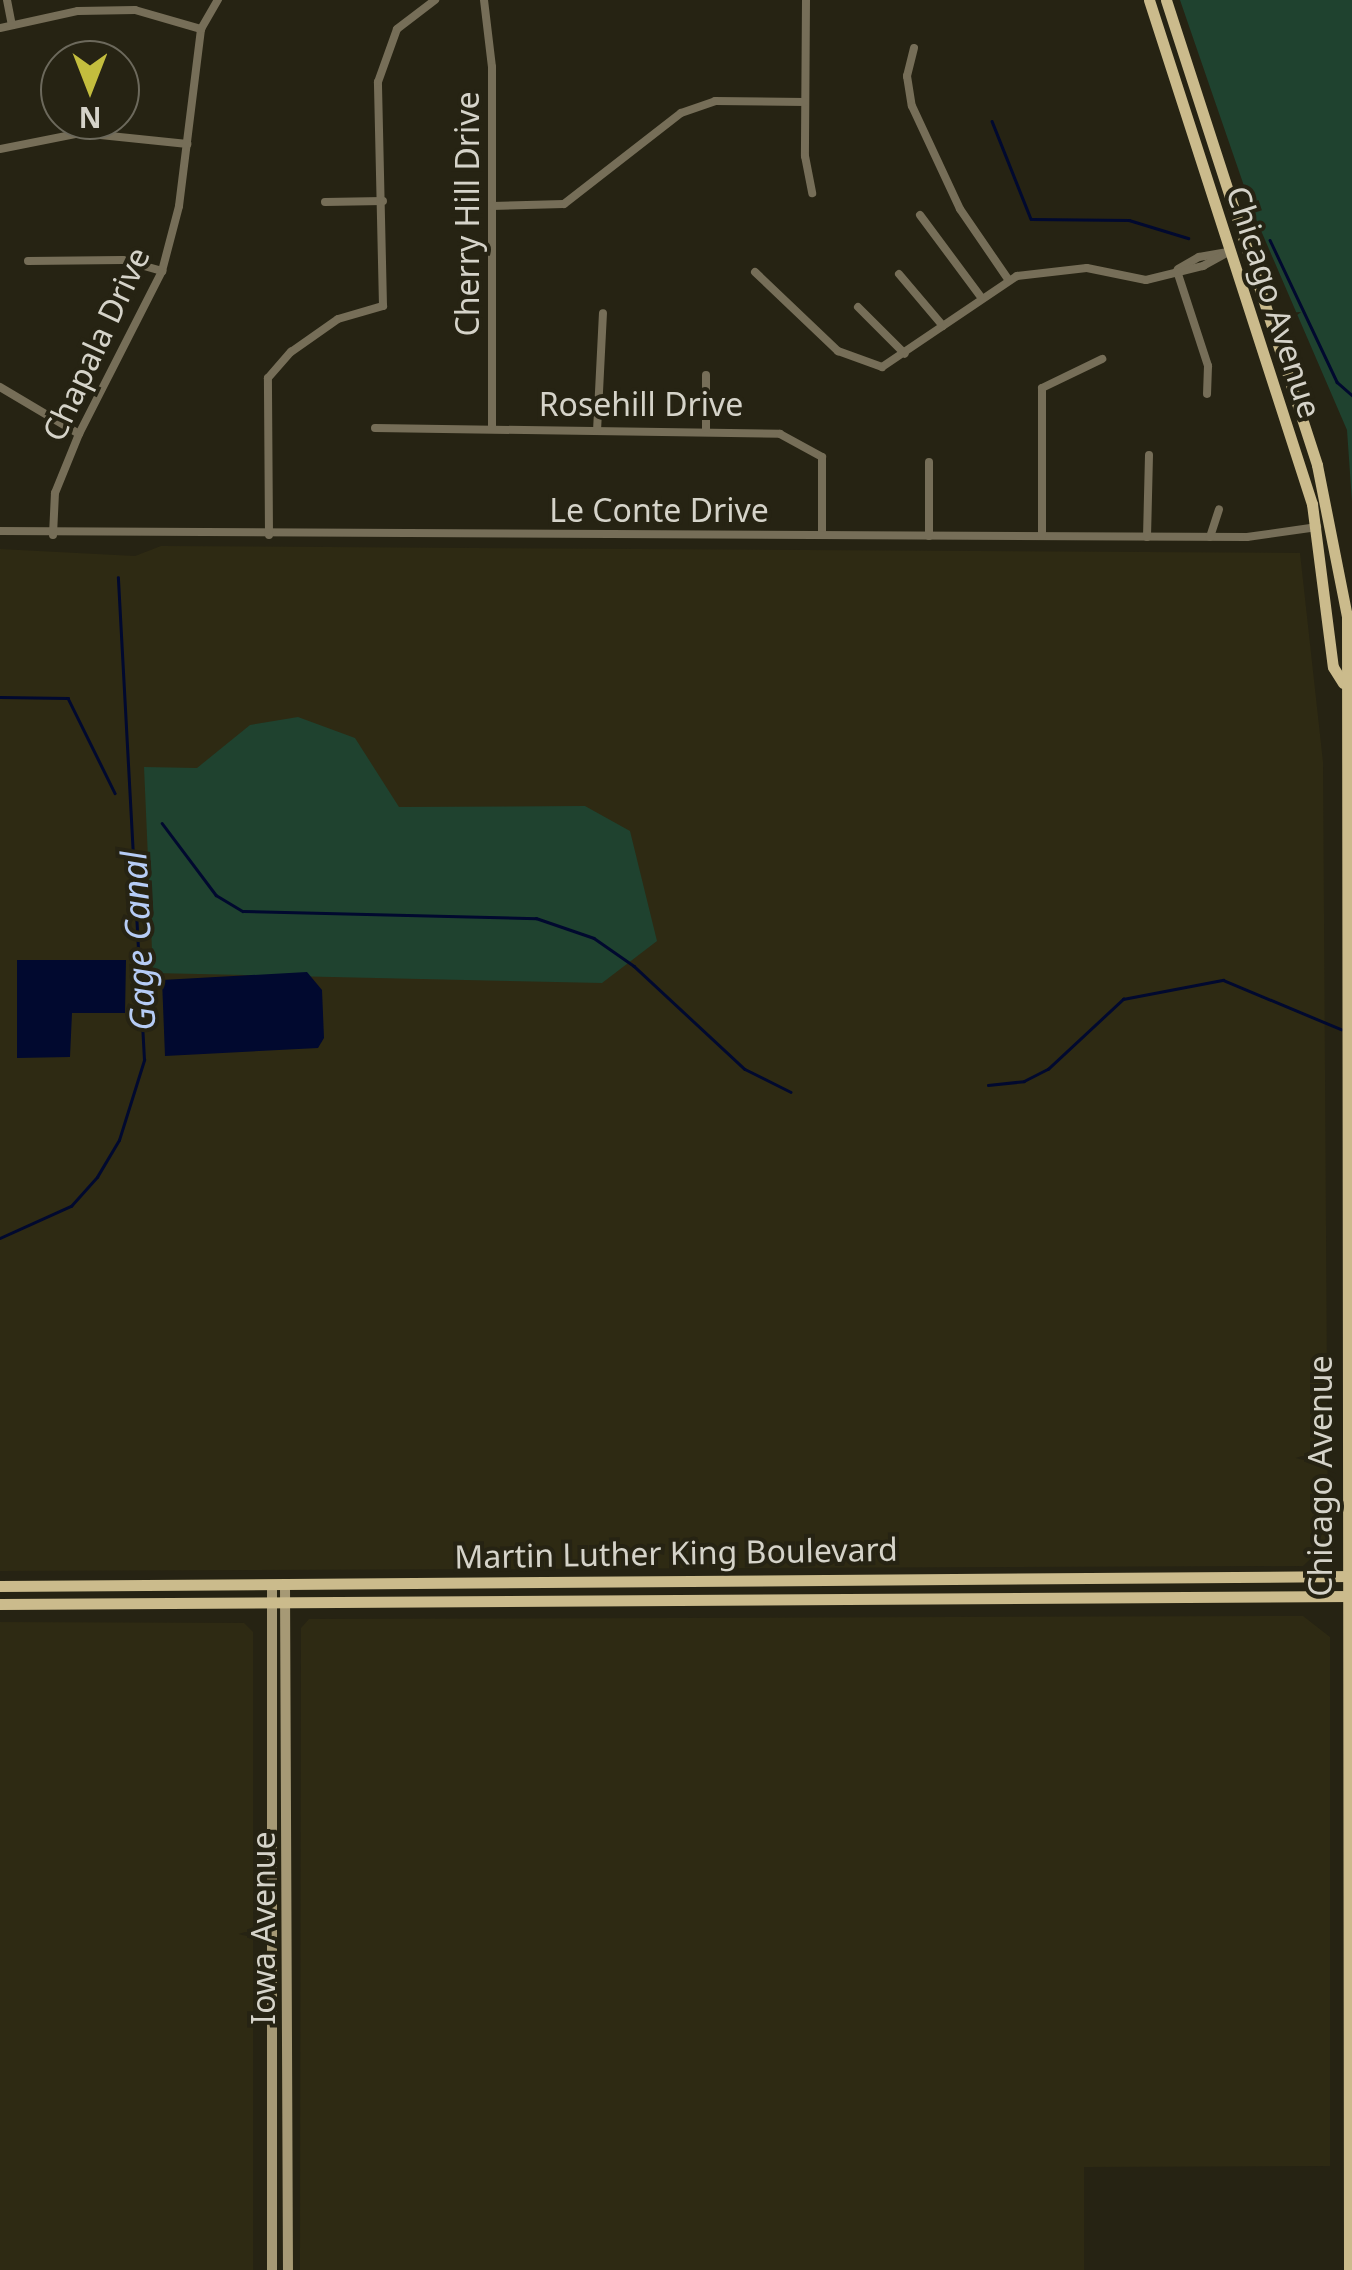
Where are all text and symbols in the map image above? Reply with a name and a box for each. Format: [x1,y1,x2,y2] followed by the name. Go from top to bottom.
[40,40,140,140] north arrow
[448,91,486,337] street label: Cherry Hill Drive
[79,99,101,137] text: N
[1218,181,1330,423] street label: Chicago Avenue
[34,241,158,447] street label: Chapala Drive
[539,385,743,423] street label: Rosehill Drive
[549,491,769,529] street label: Le Conte Drive
[112,850,164,1032] water label: Gage Canal
[1301,1355,1339,1597] street label: Chicago Avenue
[454,1530,898,1576] street label: Martin Luther King Boulevard
[244,1831,282,2025] street label: Iowa Avenue

